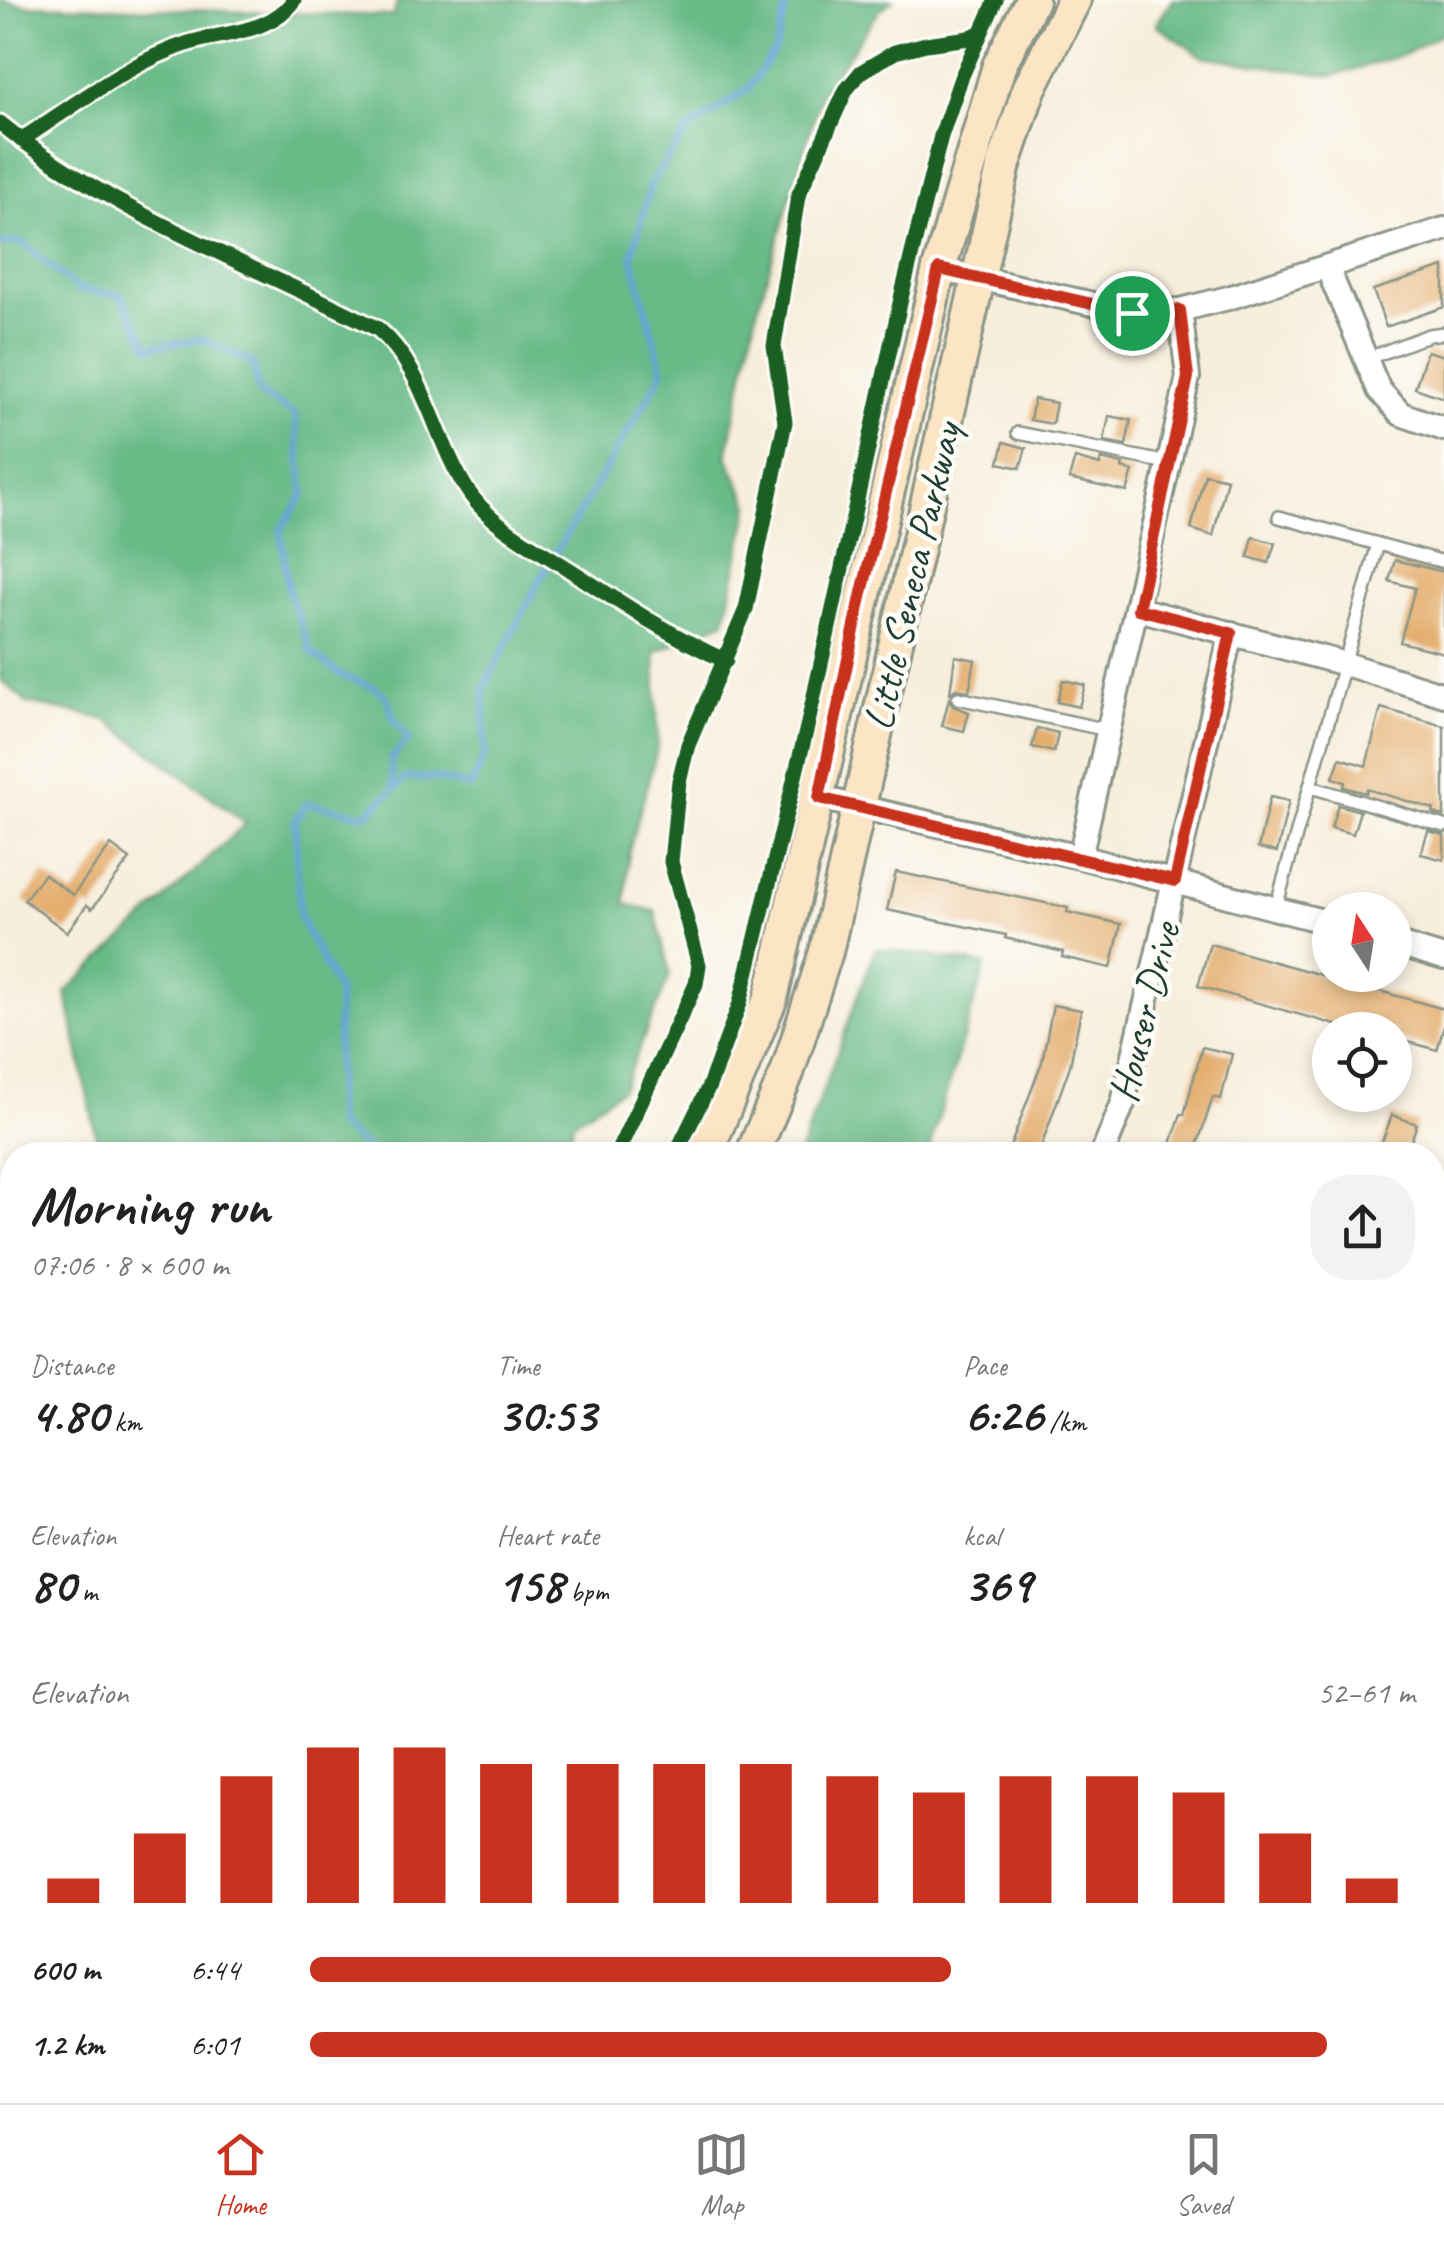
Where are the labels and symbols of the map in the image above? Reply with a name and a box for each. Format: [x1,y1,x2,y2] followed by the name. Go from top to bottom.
[1090,271,1175,356] pin
[851,414,974,735] street label: Little Seneca Parkway
[1312,892,1412,992] north arrow
[1097,915,1193,1107] street label: Houser Drive

